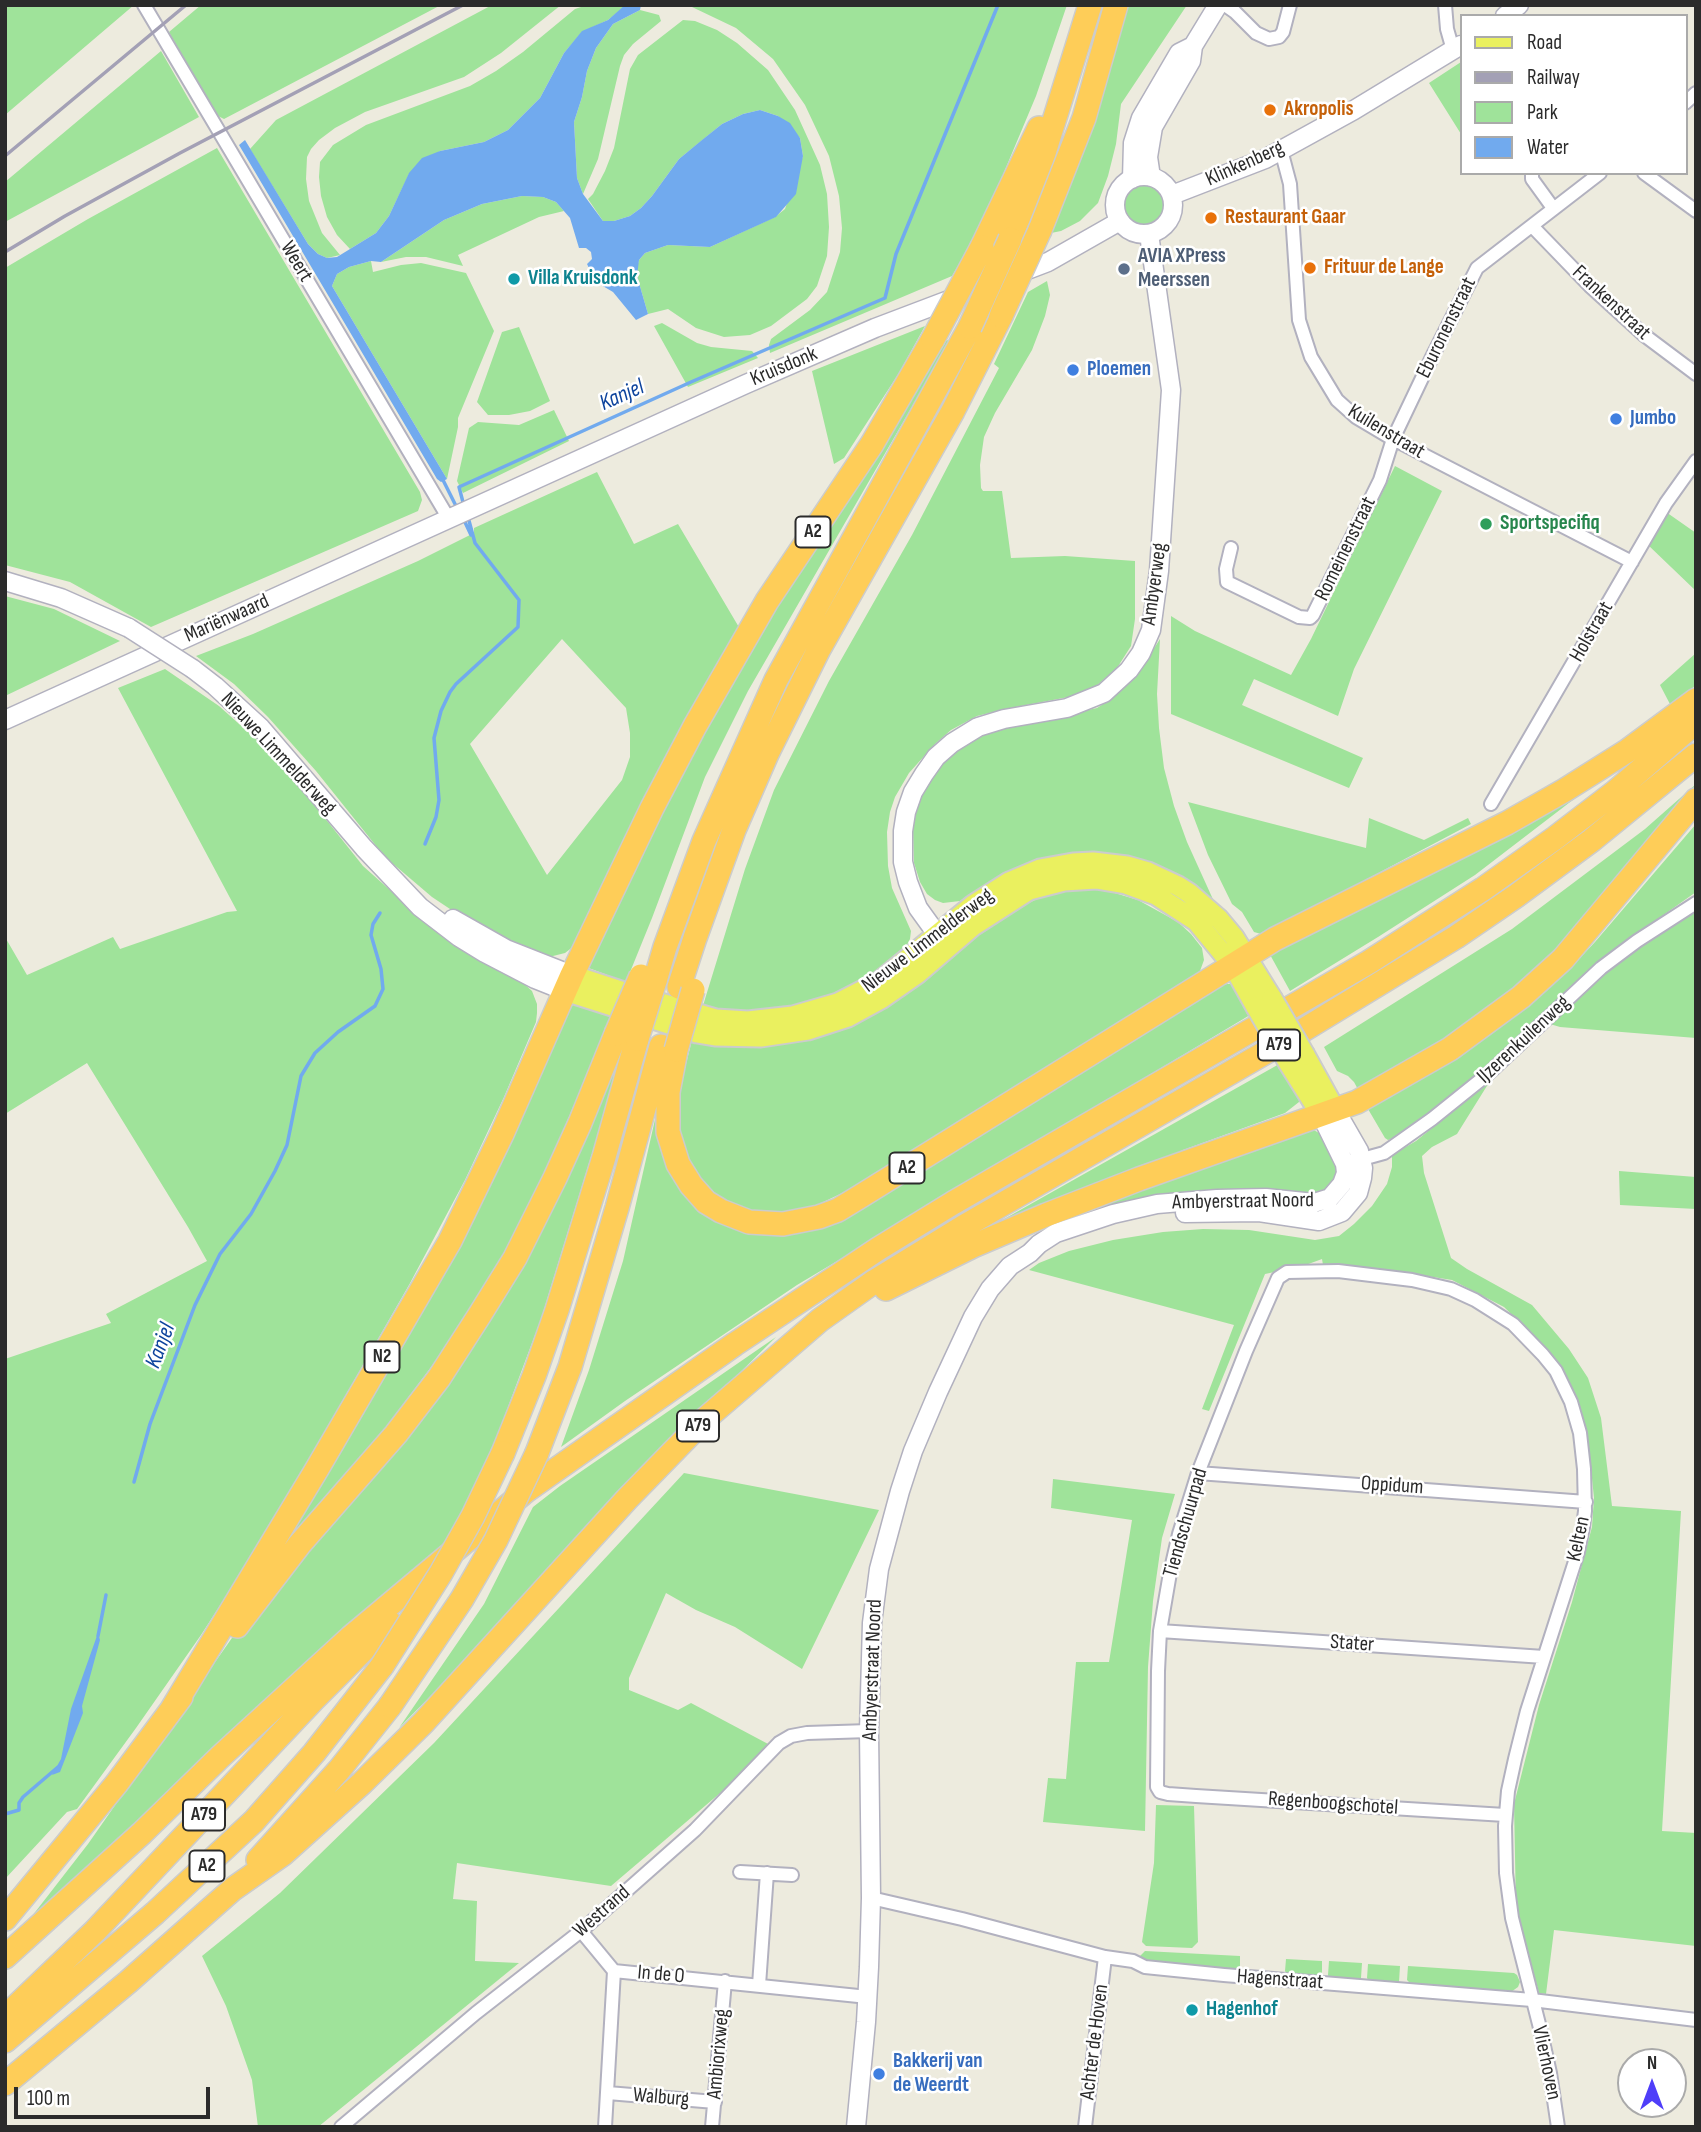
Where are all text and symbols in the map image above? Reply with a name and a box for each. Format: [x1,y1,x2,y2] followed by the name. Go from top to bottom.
[1460,14,1687,175] legend
[1527,30,1562,55] text: Road
[1527,65,1580,90] text: Railway
[1284,97,1354,123] place label: Akropolis
[1527,100,1558,125] text: Park
[1262,102,1278,118] marker: Akropolis
[1527,135,1569,160] text: Water
[1202,136,1288,192] street label: Klinkenberg
[1225,205,1346,231] place label: Restaurant Gaar
[1203,210,1219,226] marker: Restaurant Gaar
[274,237,318,287] street label: Weert
[1138,244,1226,294] place label: AVIA XPress Meerssen
[1324,255,1444,281] place label: Frituur de Lange
[1302,260,1318,276] marker: Frituur de Lange
[1567,260,1655,346] street label: Frankenstraat
[1116,261,1132,277] marker: AVIA XPress Meerssen
[528,266,638,292] place label: Villa Kruisdonk
[506,271,522,287] marker: Villa Kruisdonk
[1412,273,1482,383] street label: Eburonenstraat
[747,342,821,392] street label: Kruisdonk
[1087,357,1151,383] place label: Ploemen
[1065,362,1081,378] marker: Ploemen
[595,374,649,418] water label: Kanjel
[1343,399,1429,465] street label: Kuilenstraat
[1630,406,1676,432] place label: Jumbo
[1608,411,1624,427] marker: Jumbo
[1310,493,1382,605] street label: Romeinenstraat
[1500,511,1600,537] place label: Sportspecifiq
[796,516,830,548] road number: A2
[1478,516,1494,532] marker: Sportspecifiq
[1137,541,1173,627] street label: Ambyerweg
[181,589,273,649] street label: Mariënwaard
[1565,597,1619,667] street label: Holstraat
[215,687,341,821] street label: Nieuwe Limmelderweg
[857,883,999,999] street label: Nieuwe Limmelderweg
[1472,991,1576,1089] street label: IJzerenkuilenweg
[1258,1030,1300,1060] road number: A79
[890,1152,925,1184] road number: A2
[1172,1188,1314,1216] street label: Ambyerstraat Noord
[140,1320,182,1372] water label: Kanjel
[364,1342,400,1372] road number: N2
[677,1410,719,1442] road number: A79
[1158,1465,1214,1581] street label: Tiendschuurpad
[1360,1471,1424,1501] street label: Oppidum
[1562,1514,1596,1564] street label: Kelten
[858,1599,888,1741] street label: Ambyerstraat Noord
[1329,1630,1375,1658] street label: Stater
[1267,1787,1399,1821] street label: Regenboogschotel
[183,1800,225,1830] road number: A79
[190,1850,224,1882] road number: A2
[568,1880,636,1944] street label: Westrand
[636,1960,686,1990] street label: In de O
[1236,1964,1324,1996] street label: Hagenstraat
[1075,1983,1115,2101] street label: Achter de Hoven
[1206,1997,1278,2023] place label: Hagenhof
[1184,2002,1200,2018] marker: Hagenhof
[703,2008,735,2100] street label: Ambiorixweg
[1526,2024,1566,2102] street label: Vlierhoven
[1617,2048,1687,2118] north arrow
[893,2049,983,2099] place label: Bakkerij van de Weerdt
[1647,2052,1657,2075] text: N
[871,2066,887,2082] marker: Bakkerij van de Weerdt
[18,2072,214,2116] scale bar
[632,2083,690,2113] street label: Walburg
[27,2086,70,2111] text: 100 m

